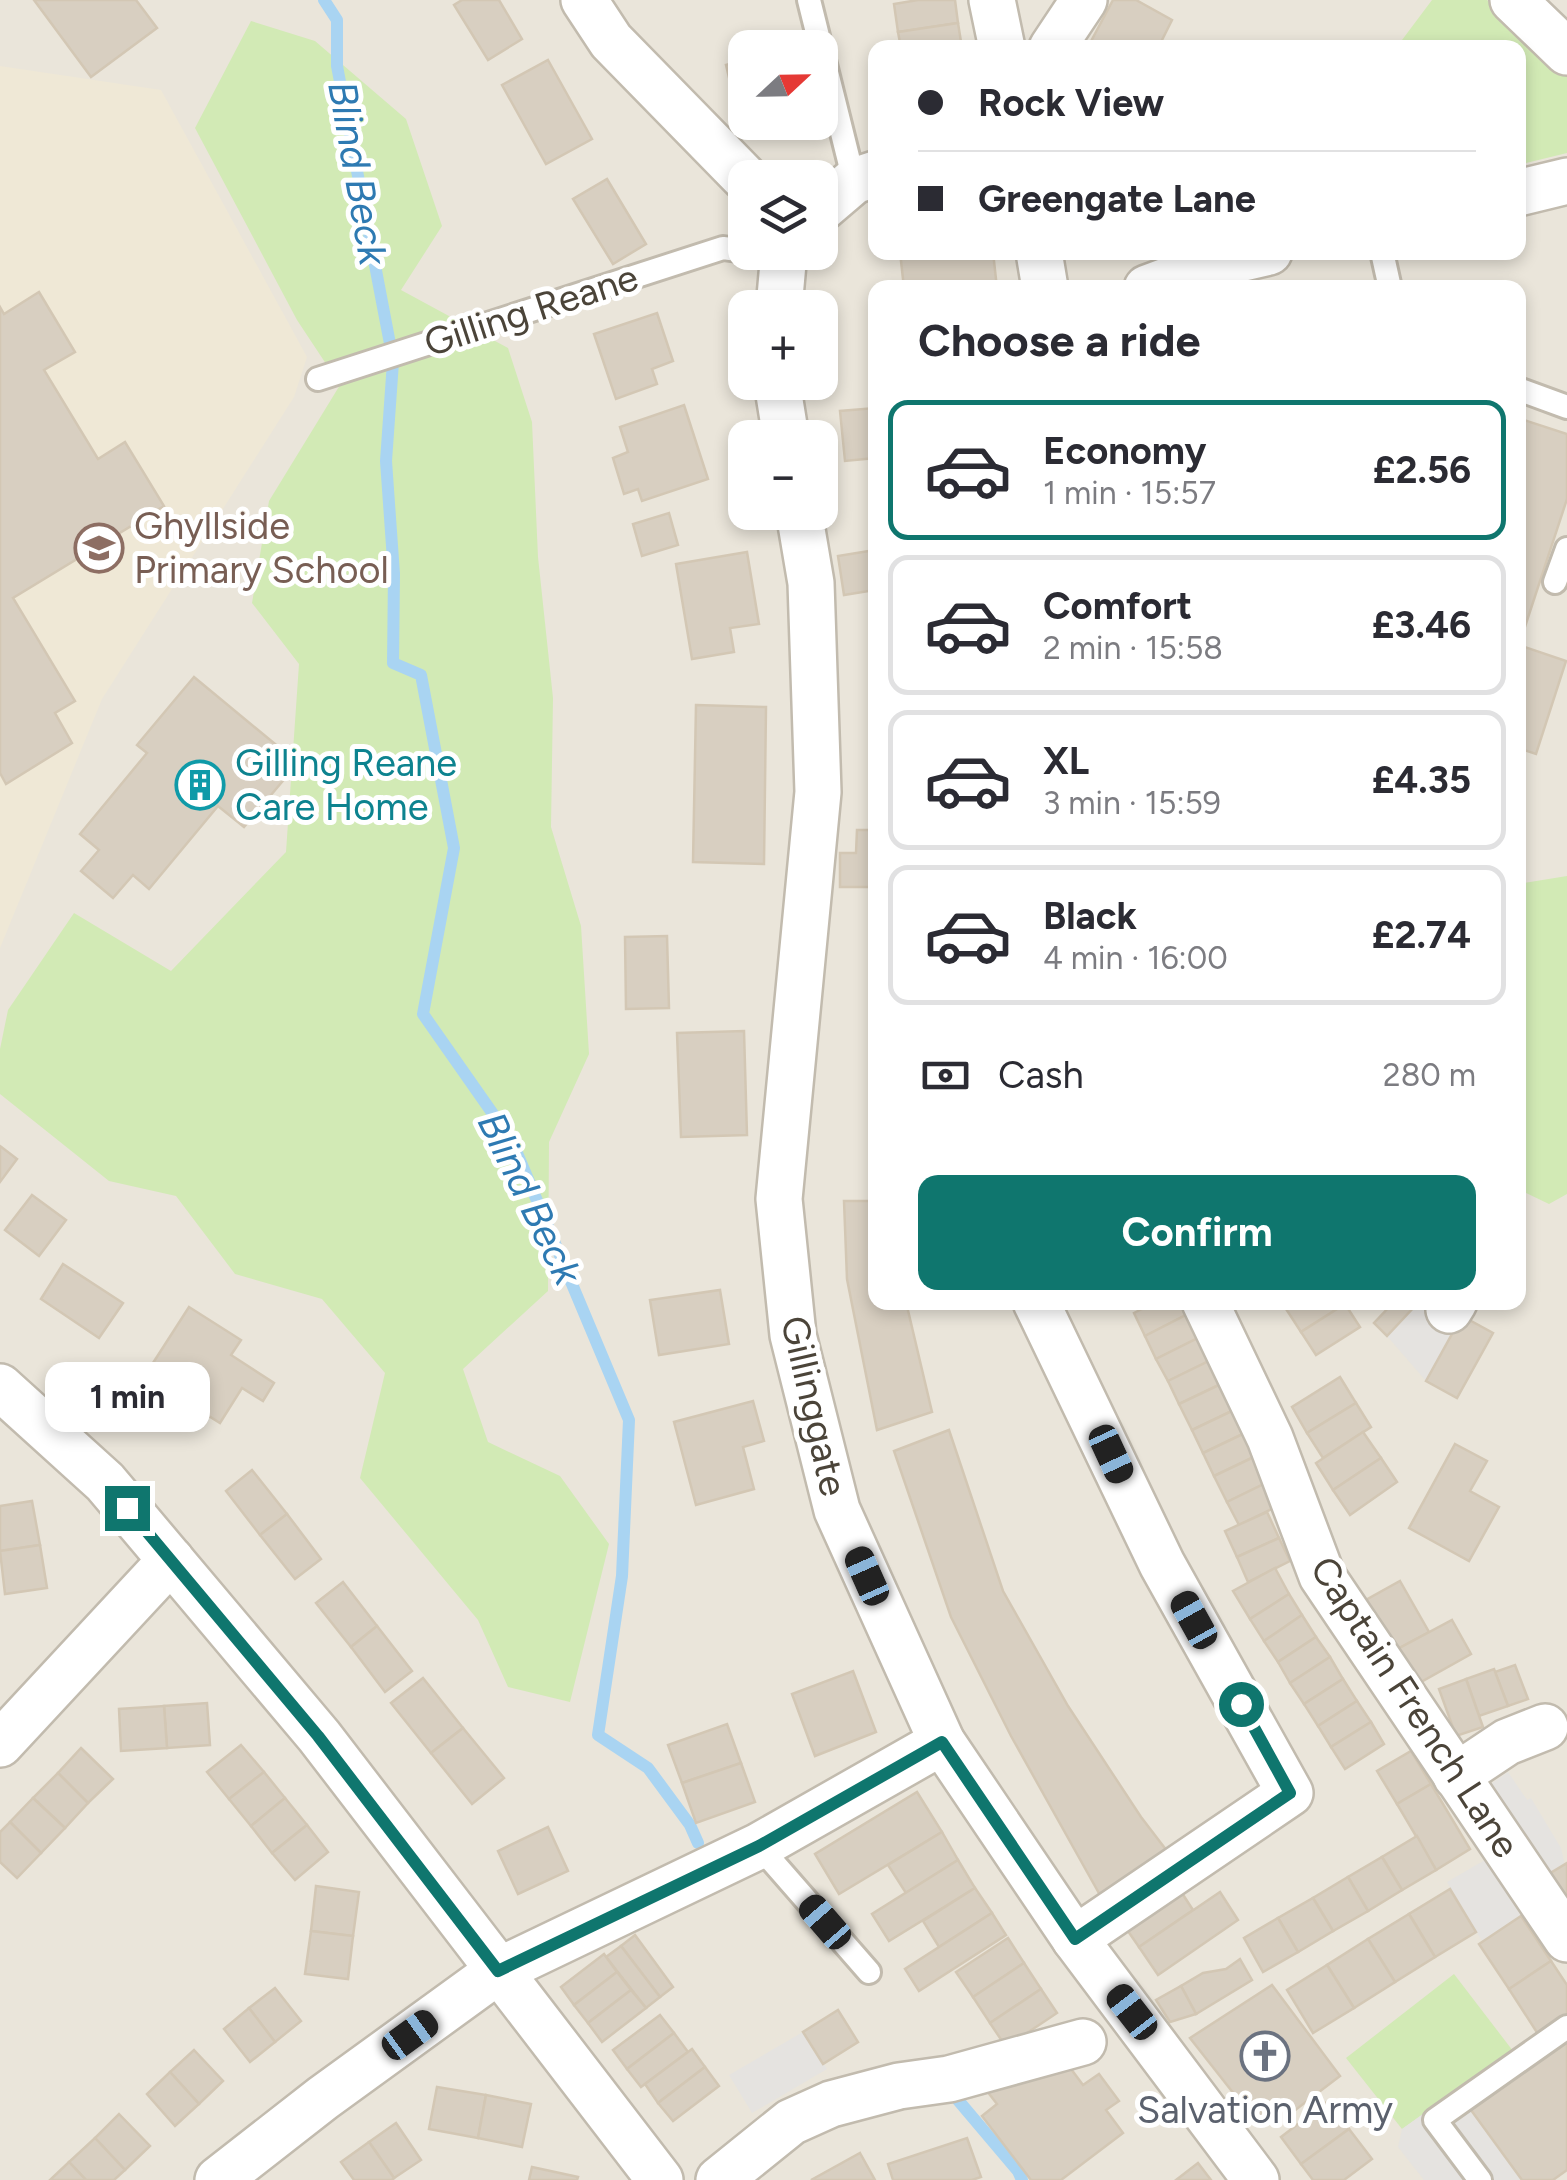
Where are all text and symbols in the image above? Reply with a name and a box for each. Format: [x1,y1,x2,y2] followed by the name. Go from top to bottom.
[728,30,838,140] north arrow
[728,30,838,530] map controls
[318,77,398,270] water label: Blind Beck
[978,80,1164,126] text: Rock View
[728,160,838,270] button: layers
[978,176,1256,222] text: Greengate Lane
[418,254,644,366] street label: Gilling Reane
[728,290,838,400] button: +
[918,313,1200,367] text: Choose a ride
[728,420,838,530] button: −
[923,425,1013,515] icon: car
[1043,428,1206,474] text: Economy
[1373,447,1471,493] text: £2.56
[1043,474,1216,512] text: 1 min · 15:57
[134,503,389,593] place label: Ghyllside Primary School
[73,522,125,574] school or university icon: Ghyllside Primary School
[923,580,1013,670] icon: car
[1043,583,1192,629] text: Comfort
[1372,602,1471,648] text: £3.46
[1043,629,1223,667] text: 2 min · 15:58
[923,735,1013,825] icon: car
[1043,738,1089,784] text: XL
[235,740,457,830] place label: Gilling Reane Care Home
[1372,757,1471,803] text: £4.35
[174,759,226,811] building icon: Gilling Reane Care Home
[1043,784,1221,822] text: 3 min · 15:59
[923,890,1013,980] icon: car
[1043,893,1137,939] text: Black
[1372,912,1471,958] text: £2.74
[1043,939,1228,977] text: 4 min · 16:00
[918,1048,973,1103] icon: cash
[998,1052,1084,1098] text: Cash
[1383,1056,1476,1094] text: 280 m
[468,1104,593,1293] water label: Blind Beck
[918,1175,1476,1290] button: Confirm
[771,1311,857,1501] street label: Gillinggate
[44,1363,210,1433] callout: 1 min
[90,1378,165,1416] text: 1 min
[1085,1420,1137,1488] car
[105,1486,150,1531] route end
[841,1542,893,1610] car
[1301,1548,1529,1866] street label: Captain French Lane
[1166,1586,1222,1654] car
[1219,1682,1264,1727] route start
[794,1890,856,1954] car
[1102,1979,1162,2045] car
[377,2005,443,2065] car
[1239,2030,1291,2082] church icon: Salvation Army
[1137,2087,1393,2133] place label: Salvation Army

